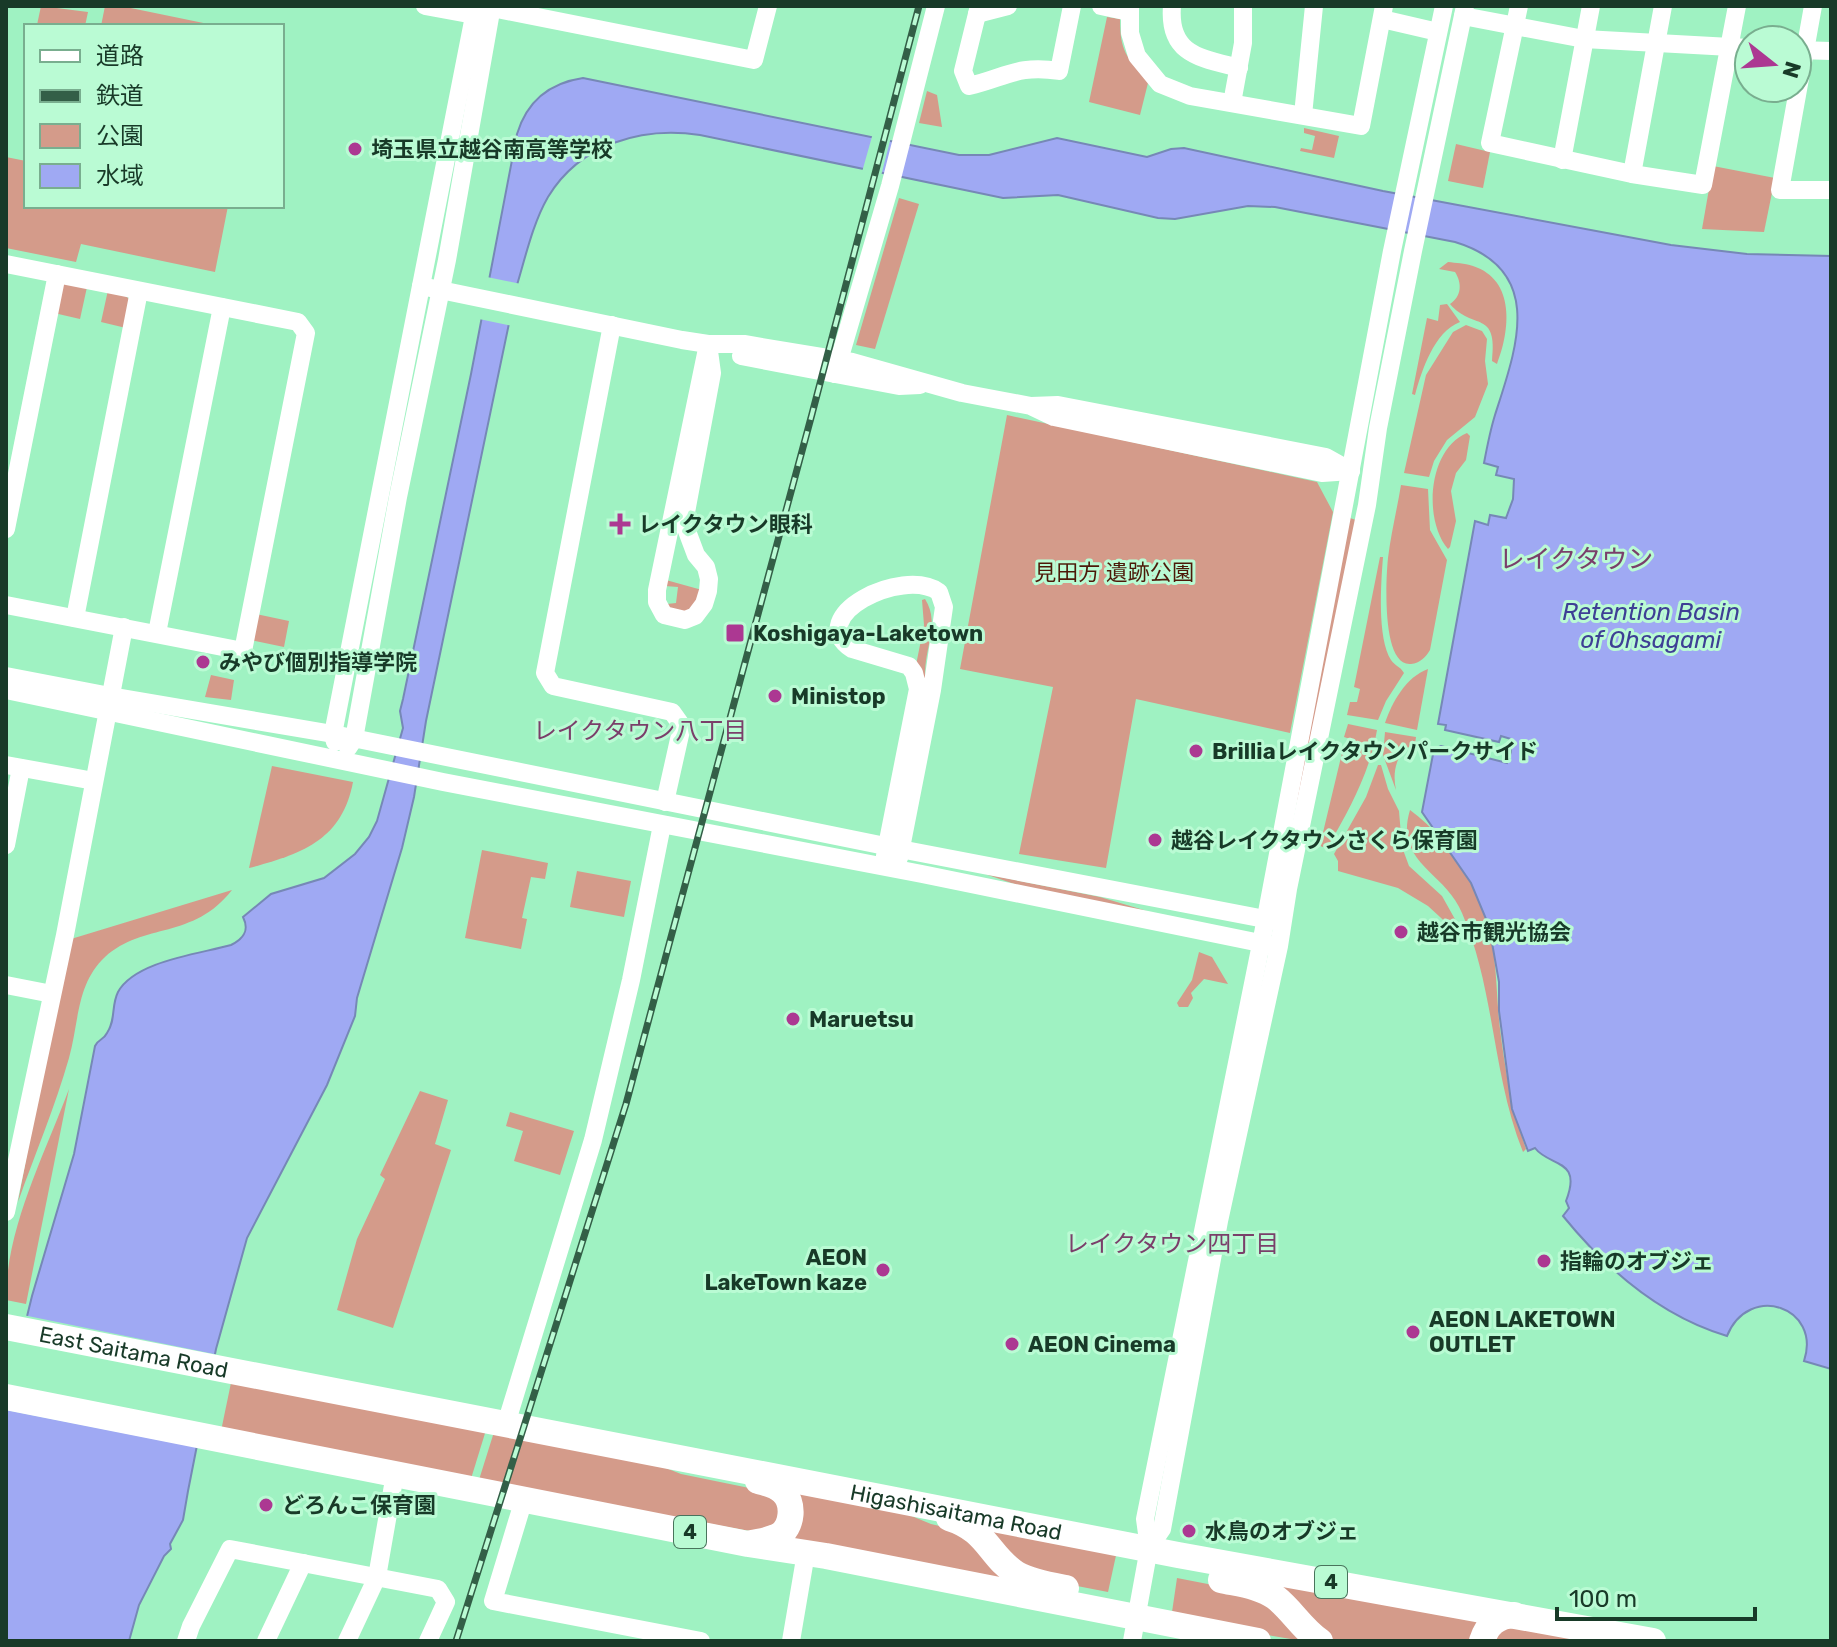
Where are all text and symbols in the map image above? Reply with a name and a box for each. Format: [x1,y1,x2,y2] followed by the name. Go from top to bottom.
[24,24,284,208] legend
[1733,24,1813,104] north arrow
[96,42,144,70] text: 道路
[1776,58,1807,81] text: N
[96,82,144,110] text: 鉄道
[96,122,144,150] text: 公園
[371,136,613,163] place label: 埼玉県立越谷南高等学校
[346,140,364,158] marker: 埼玉県立越谷南高等学校
[96,162,144,190] text: 水域
[638,511,813,538] place label: レイクタウン眼科
[609,513,631,535] marker: レイクタウン眼科
[1499,544,1653,575] district label: レイクタウン
[1034,559,1194,586] park label: 見田方 遺跡公園
[1562,598,1740,654] water label: Retention Basin of Ohsagami
[753,620,983,647] place label: Koshigaya-Laketown
[724,622,746,644] marker: Koshigaya-Laketown
[219,649,417,676] place label: みやび個別指導学院
[194,653,212,671] marker: みやび個別指導学院
[791,683,886,710] place label: Ministop
[766,687,784,705] marker: Ministop
[533,717,747,745] district label: レイクタウン八丁目
[1212,738,1538,765] place label: Brilliaレイクタウンパークサイド
[1187,742,1205,760] marker: Brilliaレイクタウンパークサイド
[1171,827,1478,854] place label: 越谷レイクタウンさくら保育園
[1146,831,1164,849] marker: 越谷レイクタウンさくら保育園
[1417,919,1571,946] place label: 越谷市観光協会
[1392,923,1410,941] marker: 越谷市観光協会
[809,1006,914,1033] place label: Maruetsu
[784,1010,802,1028] marker: Maruetsu
[1065,1230,1279,1258] district label: レイクタウン四丁目
[704,1244,867,1296] place label: AEON LakeTown kaze
[1560,1248,1714,1275] place label: 指輪のオブジェ
[1535,1252,1553,1270] marker: 指輪のオブジェ
[874,1261,892,1279] marker: AEON LakeTown kaze
[1429,1306,1616,1358] place label: AEON LAKETOWN OUTLET
[37,1321,230,1384] street label: East Saitama Road
[1404,1323,1422,1341] marker: AEON LAKETOWN OUTLET
[1028,1331,1176,1358] place label: AEON Cinema
[1003,1335,1021,1353] marker: AEON Cinema
[848,1479,1064,1546] street label: Higashisaitama Road
[282,1492,436,1519] place label: どろんこ保育園
[257,1496,275,1514] marker: どろんこ保育園
[674,1516,706,1548] road number: 4
[1205,1518,1359,1545] place label: 水鳥のオブジェ
[1180,1522,1198,1540] marker: 水鳥のオブジェ
[1315,1566,1347,1598] road number: 4
[1557,1571,1755,1621] scale bar
[1569,1585,1637,1613] text: 100 m

